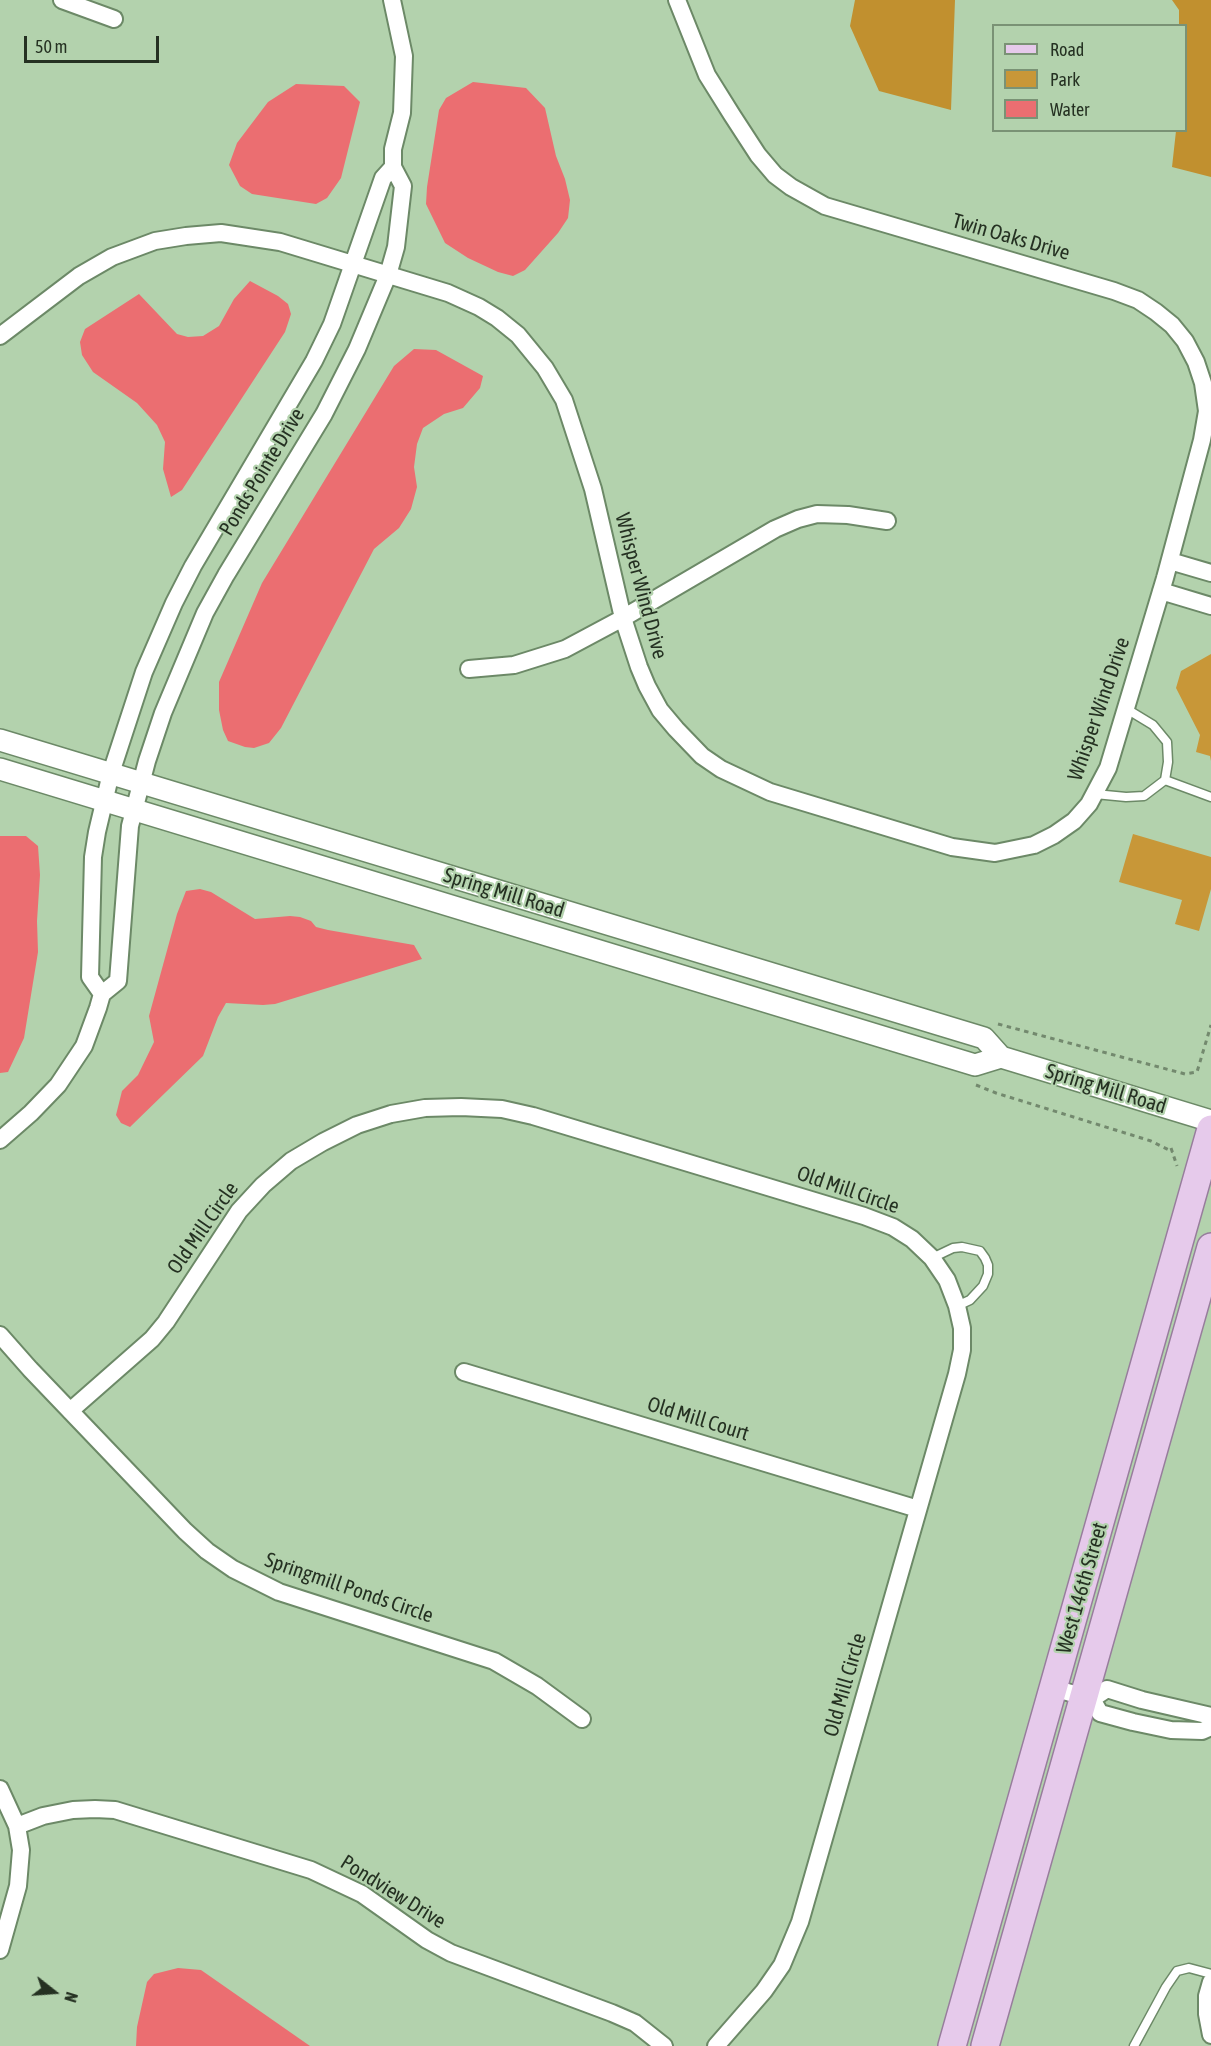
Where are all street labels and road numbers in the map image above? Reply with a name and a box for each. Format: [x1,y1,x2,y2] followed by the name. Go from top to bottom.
[949,208,1073,266] street label: Twin Oaks Drive
[214,404,310,540] street label: Ponds Pointe Drive
[609,510,673,662] street label: Whisper Wind Drive
[1063,634,1135,784] street label: Whisper Wind Drive
[441,863,567,923] street label: Spring Mill Road
[1043,1059,1169,1119] street label: Spring Mill Road
[794,1161,902,1219] street label: Old Mill Circle
[162,1177,244,1279] street label: Old Mill Circle
[644,1392,752,1446] street label: Old Mill Court
[1051,1520,1113,1656] street label: West 146th Street
[261,1547,437,1629] street label: Springmill Ponds Circle
[818,1630,872,1740] street label: Old Mill Circle
[336,1850,450,1934] street label: Pondview Drive

